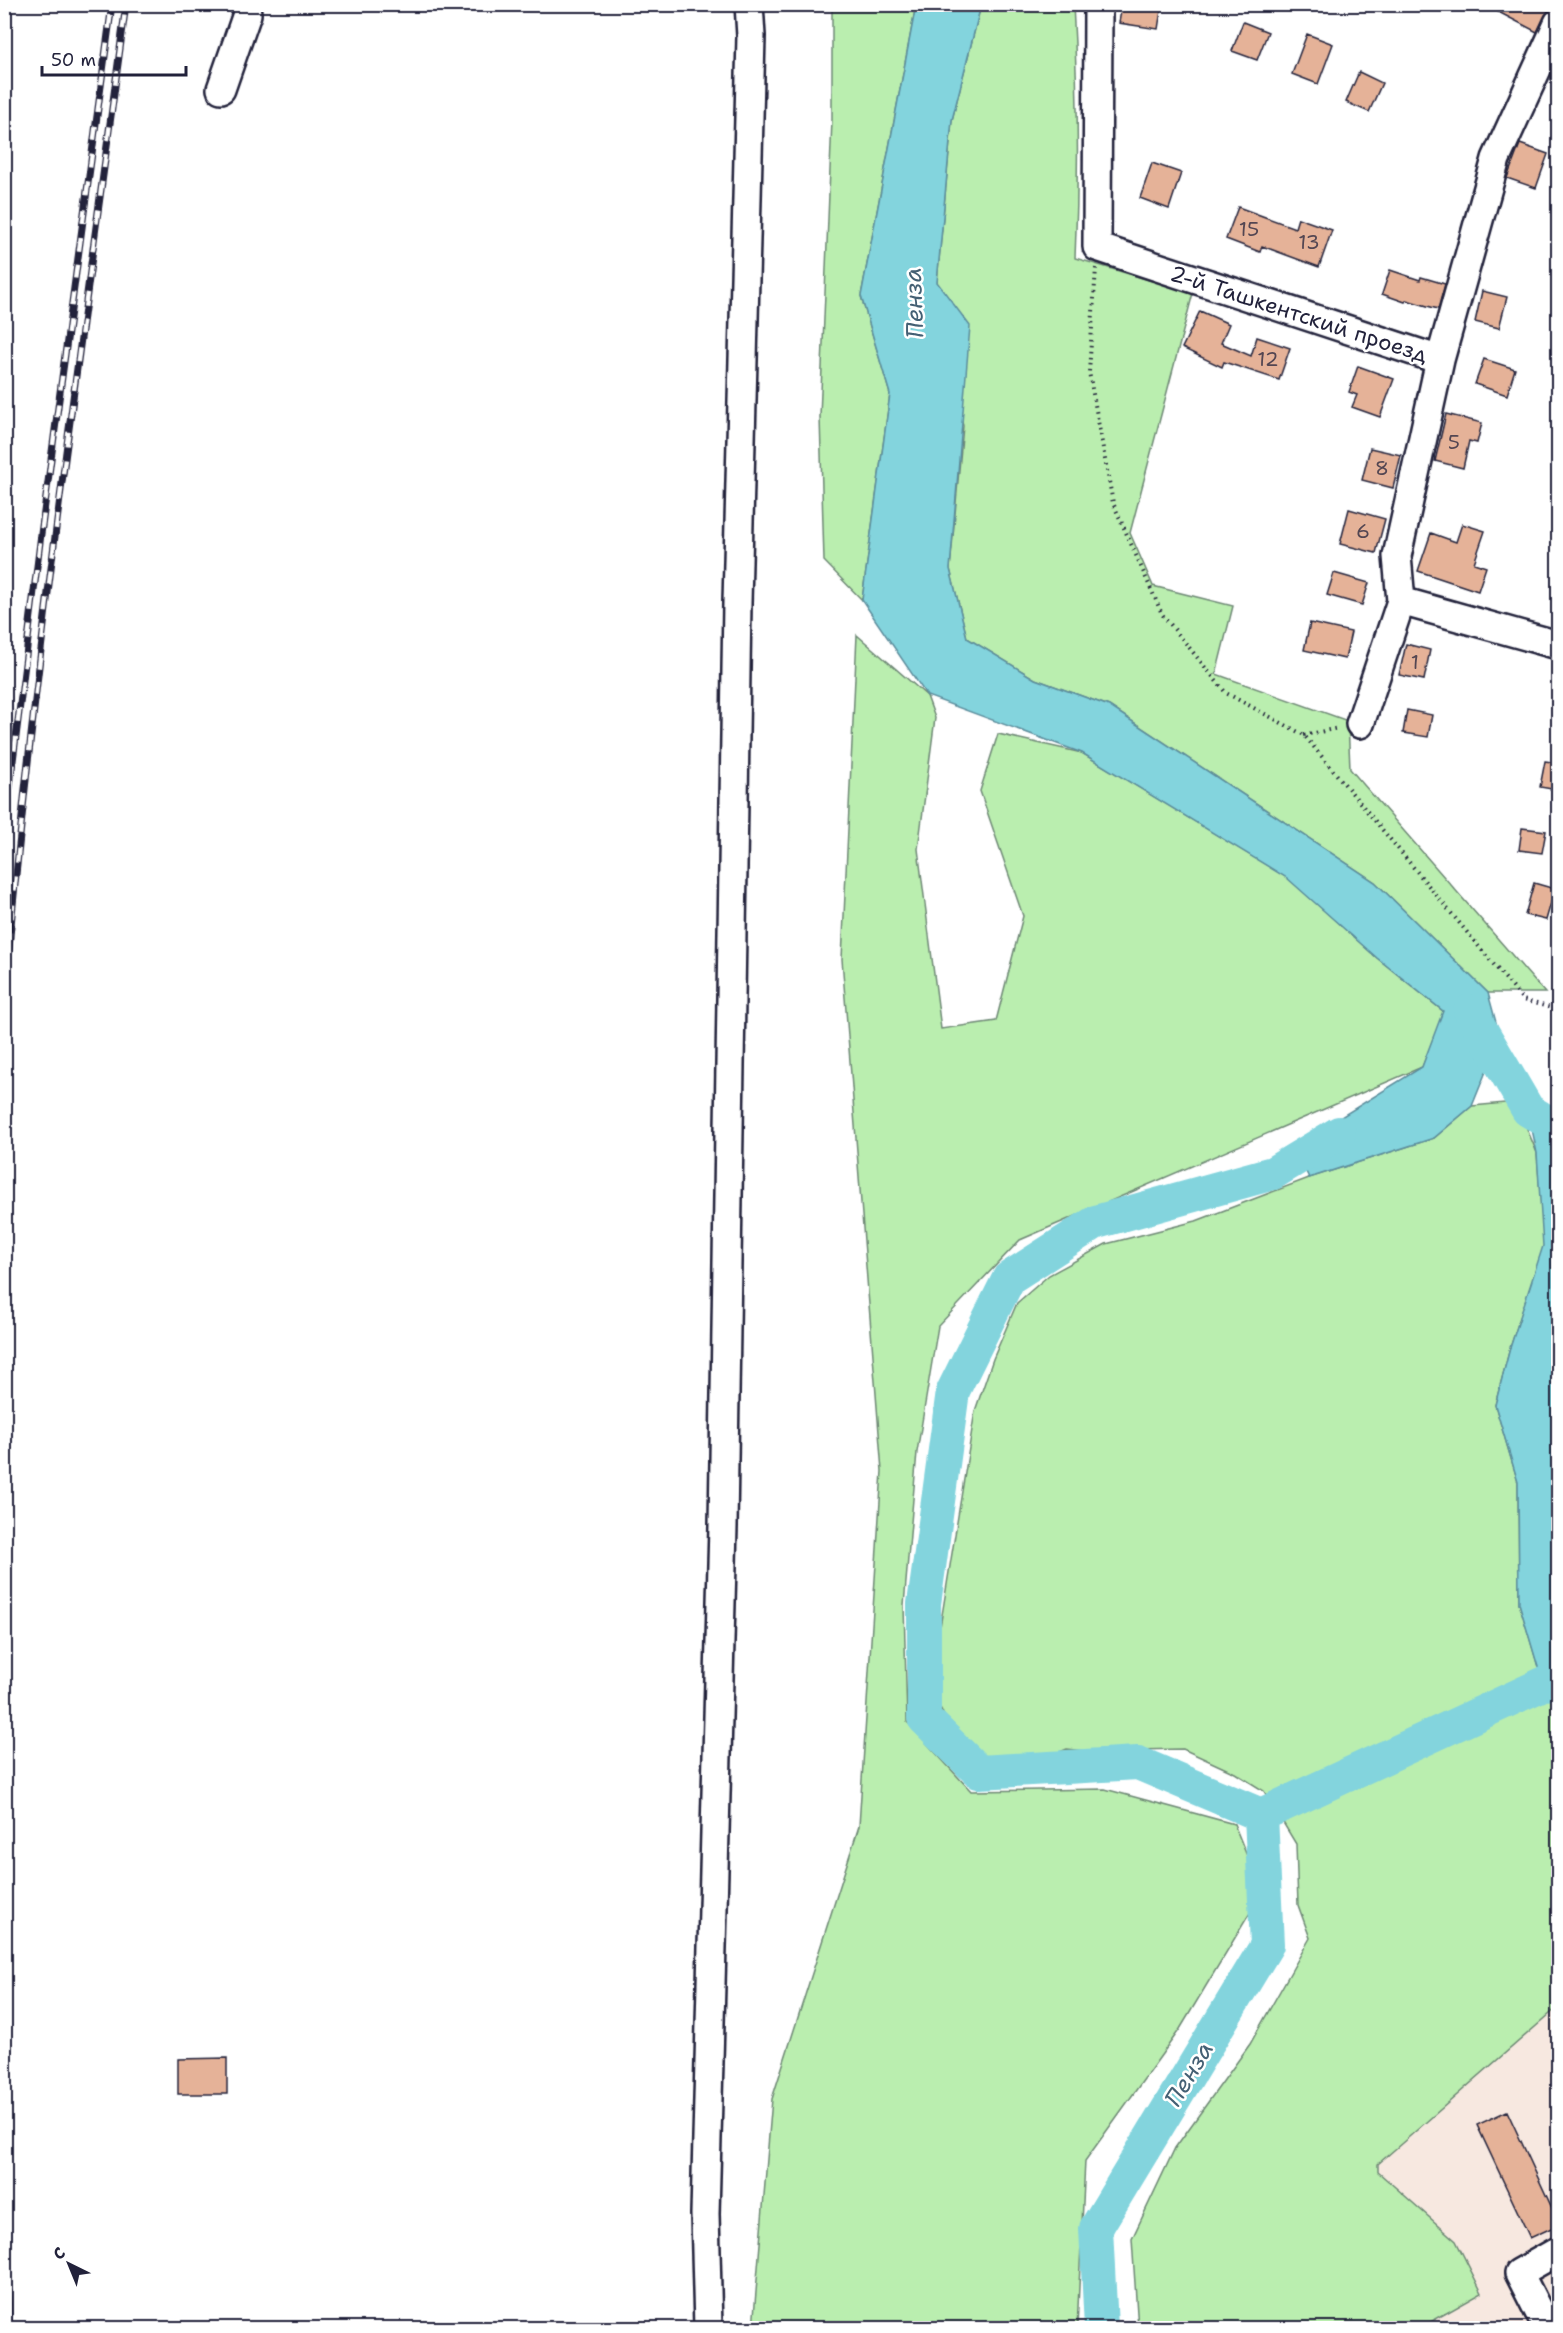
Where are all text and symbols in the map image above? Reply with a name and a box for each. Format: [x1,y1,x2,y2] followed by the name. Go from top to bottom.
[42,39,186,77] scale bar
[51,48,96,72] text: 50 m
[1239,216,1259,242] house number: 15
[1298,229,1320,255] house number: 13
[1167,259,1432,369] street label: 2-й Ташкентский проезд
[897,267,931,339] water label: Пенза
[1257,346,1279,372] house number: 12
[1448,429,1460,455] house number: 5
[1375,455,1389,481] house number: 8
[1356,518,1370,544] house number: 6
[1411,649,1419,675] house number: 1
[1157,2035,1221,2113] water label: Пенза
[39,2234,99,2294] north arrow
[48,2242,70,2264] text: С

